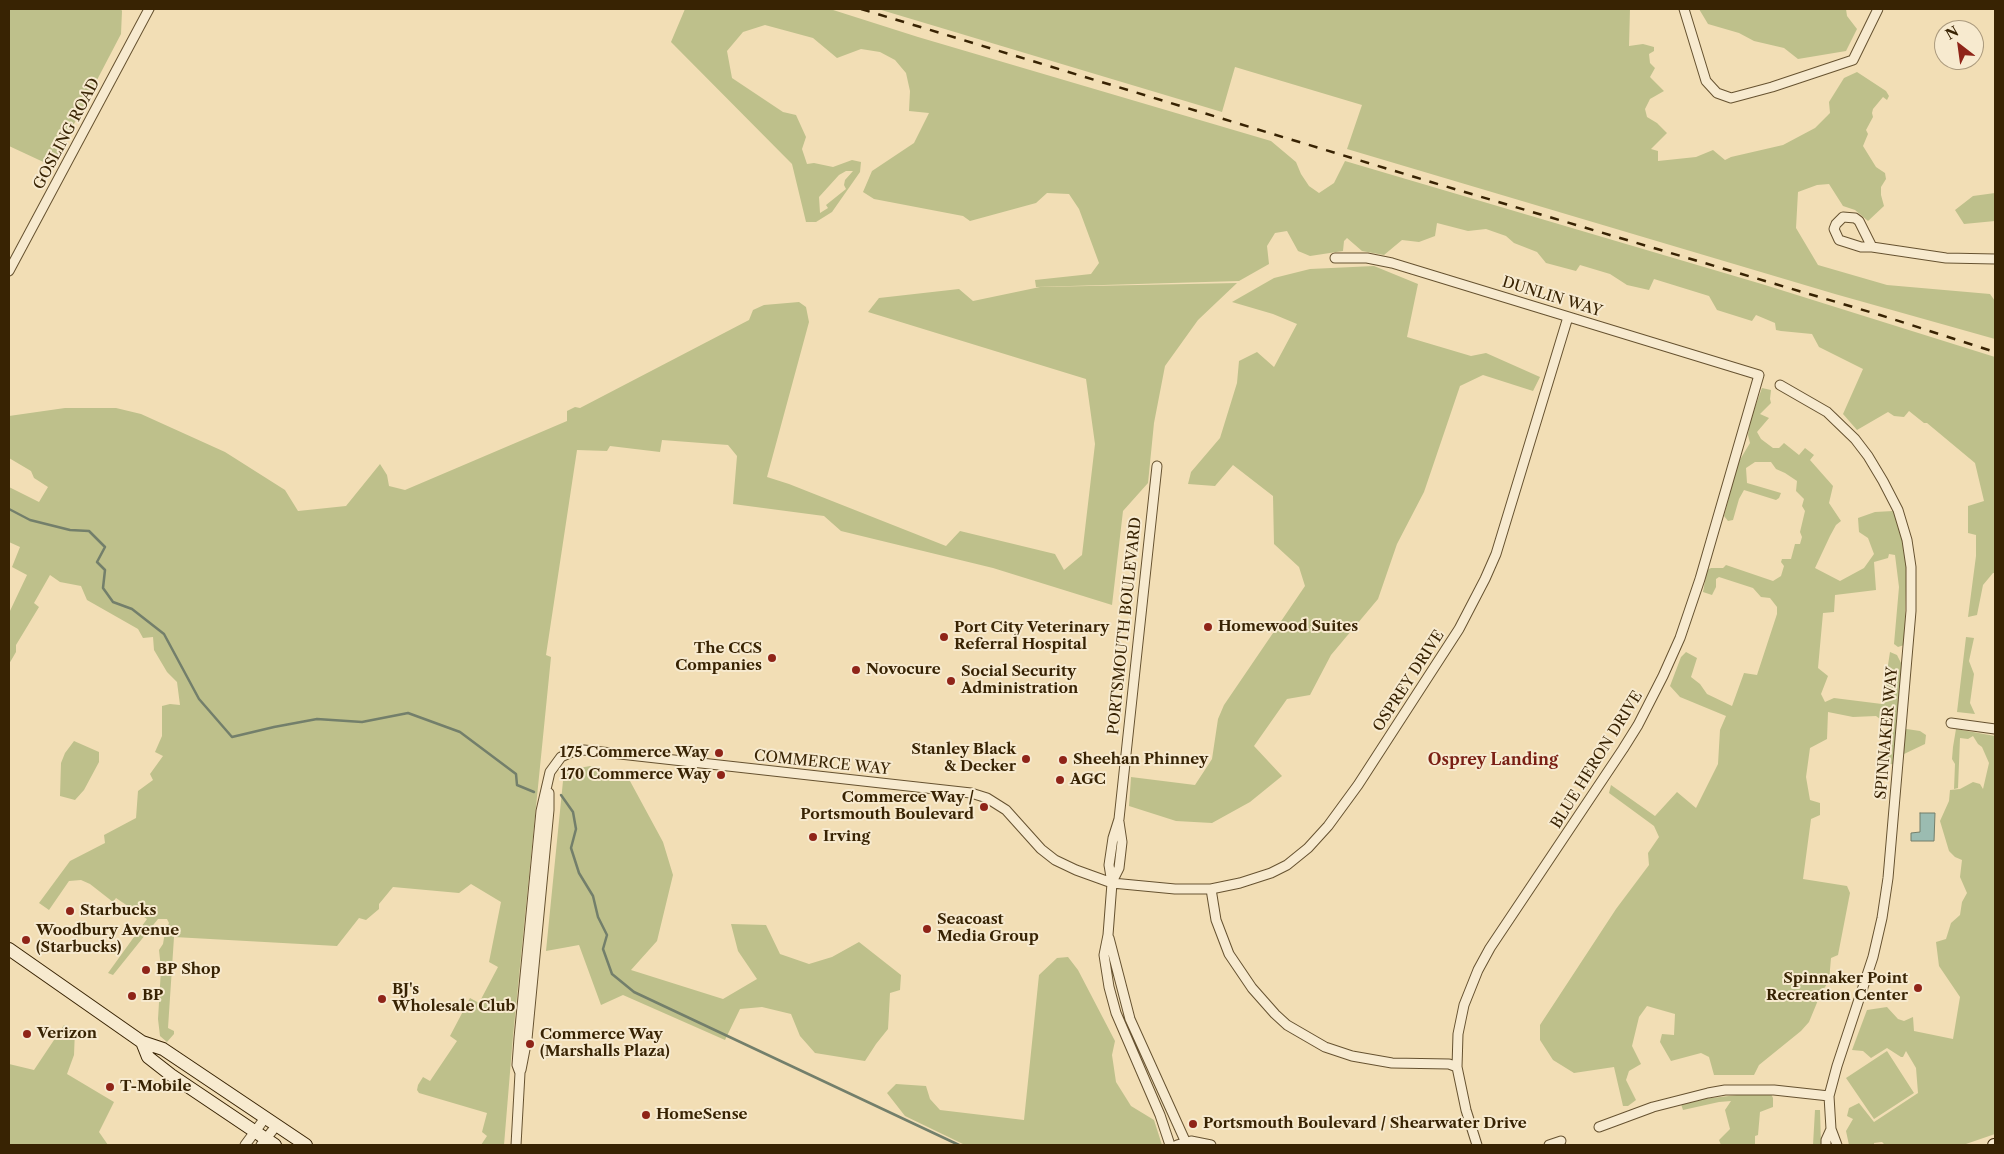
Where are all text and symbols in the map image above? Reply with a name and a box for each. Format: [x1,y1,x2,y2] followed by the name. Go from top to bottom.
[1934,20,1984,70] north arrow
[1942,22,1962,44] text: N
[30,75,104,193] street label: GOSLING ROAD
[1500,273,1604,321] street label: DUNLIN WAY
[1105,516,1145,736] street label: PORTSMOUTH BOULEVARD
[1218,618,1358,636] place label: Homewood Suites
[954,619,1109,654] place label: Port City Veterinary Referral Hospital
[1202,621,1214,633] marker: Homewood Suites
[1370,627,1448,735] street label: OSPREY DRIVE
[938,631,950,643] marker: Port City Veterinary Referral Hospital
[675,640,762,675] place label: The CCS Companies
[766,652,778,664] marker: The CCS Companies
[866,661,941,679] place label: Novocure
[961,663,1078,698] place label: Social Security Administration
[850,664,862,676] marker: Novocure
[1872,666,1902,800] street label: SPINNAKER WAY
[945,675,957,687] marker: Social Security Administration
[1547,688,1647,832] street label: BLUE HERON DRIVE
[911,741,1016,776] place label: Stanley Black & Decker
[560,744,709,762] place label: 175 Commerce Way
[713,747,725,759] marker: 175 Commerce Way
[753,747,891,779] street label: COMMERCE WAY
[1428,750,1558,770] district label: Osprey Landing
[1073,751,1208,769] place label: Sheehan Phinney
[1020,753,1032,765] marker: Stanley Black & Decker
[1057,754,1069,766] marker: Sheehan Phinney
[560,766,711,784] place label: 170 Commerce Way
[715,769,727,781] marker: 170 Commerce Way
[1070,771,1106,789] place label: AGC
[1054,774,1066,786] marker: AGC
[800,789,974,824] place label: Commerce Way / Portsmouth Boulevard
[978,801,990,813] marker: Commerce Way / Portsmouth Boulevard
[823,828,870,846] place label: Irving
[807,831,819,843] marker: Irving
[80,902,156,920] place label: Starbucks
[64,905,76,917] marker: Starbucks
[937,911,1039,946] place label: Seacoast Media Group
[36,922,179,957] place label: Woodbury Avenue (Starbucks)
[921,923,933,935] marker: Seacoast Media Group
[20,934,32,946] marker: Woodbury Avenue (Starbucks)
[156,961,221,979] place label: BP Shop
[140,964,152,976] marker: BP Shop
[1766,970,1908,1005] place label: Spinnaker Point Recreation Center
[392,981,515,1016] place label: BJ's Wholesale Club
[1912,982,1924,994] marker: Spinnaker Point Recreation Center
[142,987,163,1005] place label: BP
[126,990,138,1002] marker: BP
[376,993,388,1005] marker: BJ's Wholesale Club
[37,1025,97,1043] place label: Verizon
[540,1026,670,1061] place label: Commerce Way (Marshalls Plaza)
[21,1028,33,1040] marker: Verizon
[524,1038,536,1050] marker: Commerce Way (Marshalls Plaza)
[120,1078,191,1096] place label: T-Mobile
[104,1081,116,1093] marker: T-Mobile
[656,1106,748,1124] place label: HomeSense
[640,1109,652,1121] marker: HomeSense
[1203,1115,1527,1133] place label: Portsmouth Boulevard / Shearwater Drive
[1187,1118,1199,1130] marker: Portsmouth Boulevard / Shearwater Drive

